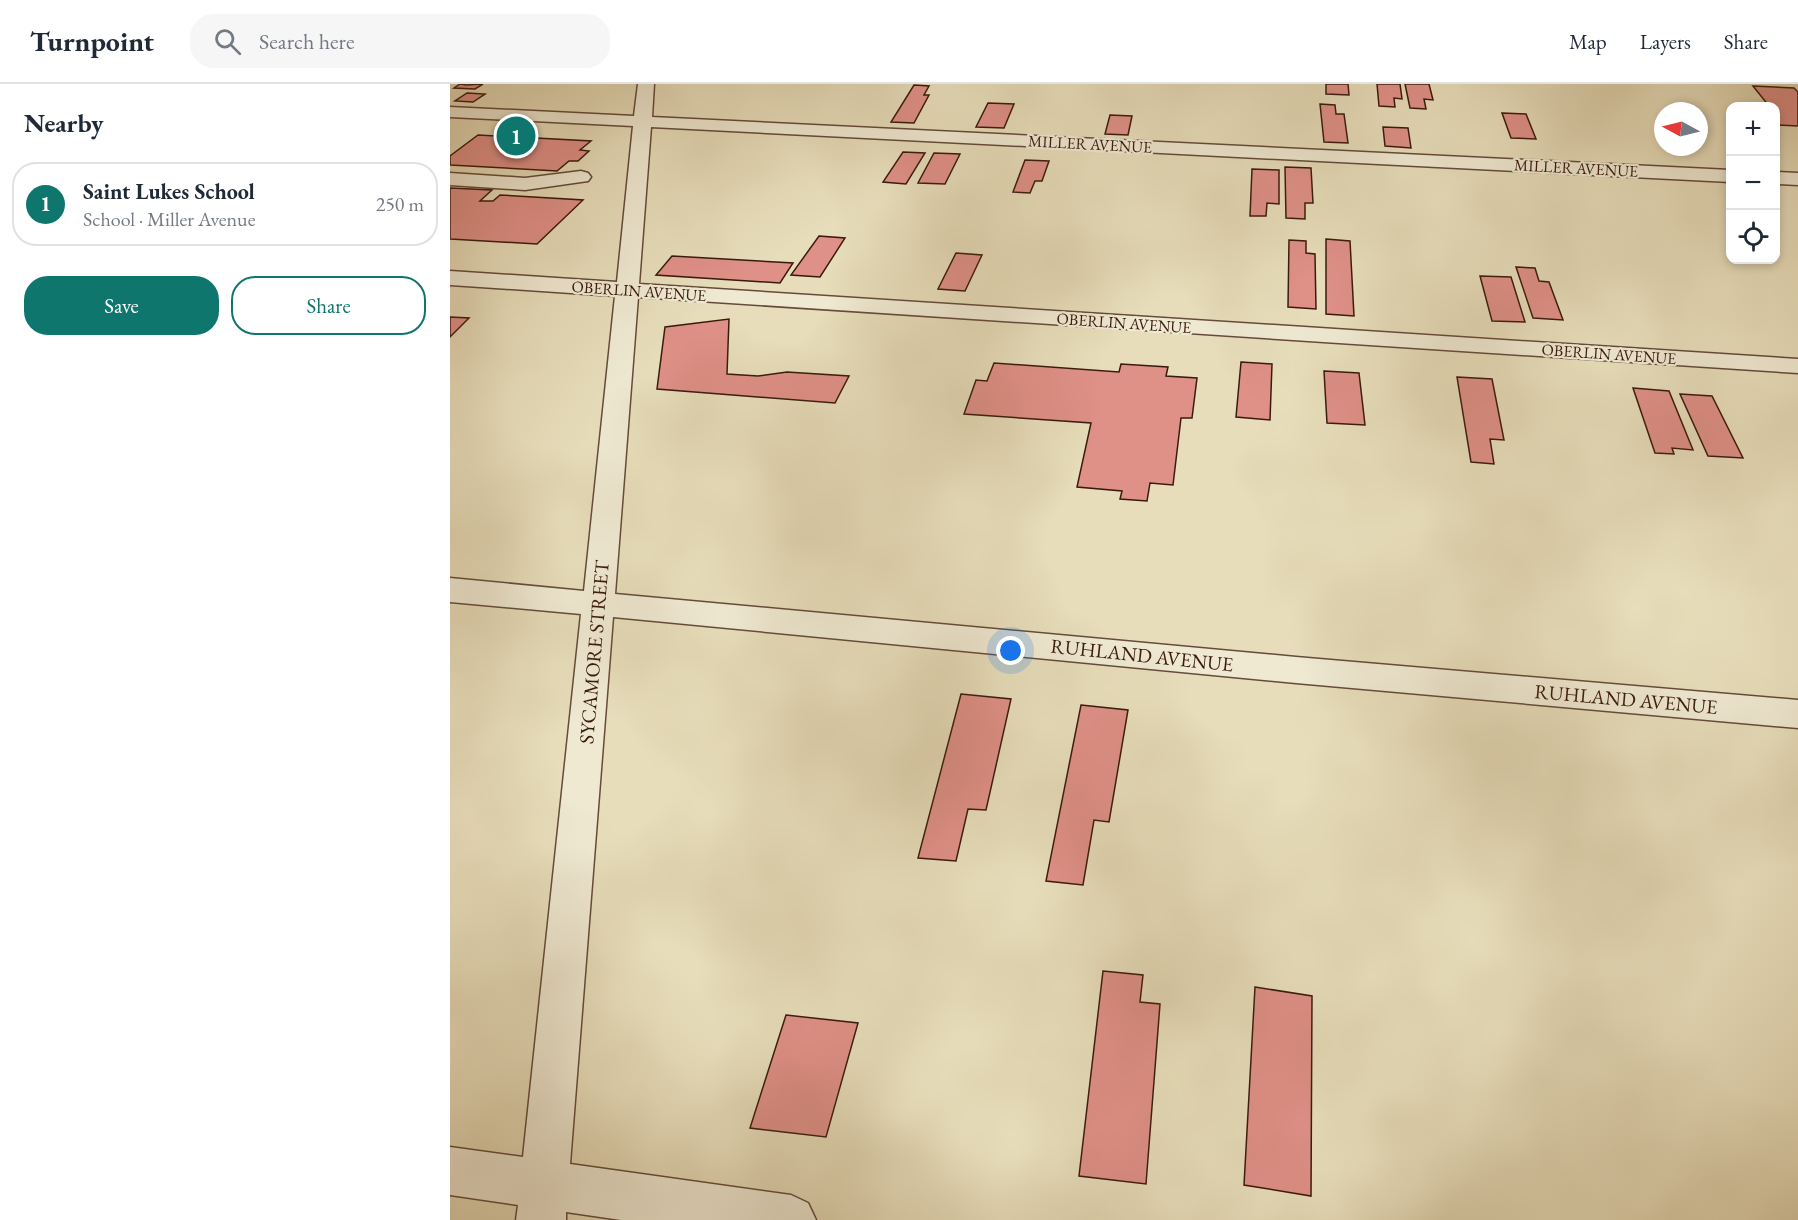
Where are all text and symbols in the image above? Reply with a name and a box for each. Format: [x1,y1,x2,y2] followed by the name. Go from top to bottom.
[190,14,610,68] search box
[30,23,154,59] text: Turnpoint
[211,25,244,58] icon: search
[259,27,355,56] text: Search here
[1569,28,1607,55] text: Map
[1640,28,1691,55] text: Layers
[1724,28,1768,55] text: Share
[1654,102,1708,156] north arrow
[1726,102,1780,264] map controls
[1726,102,1780,156] button: +
[24,106,104,140] text: Nearby
[496,113,536,158] pin: 1
[1027,130,1153,158] street label: MILLER AVENUE
[1513,154,1639,182] street label: MILLER AVENUE
[1726,156,1780,210] button: −
[83,177,255,206] text: Saint Lukes School
[40,191,51,217] text: 1
[376,191,424,217] text: 250 m
[83,206,255,232] text: School · Miller Avenue
[1726,210,1780,264] button: locate
[24,276,219,335] button: Save
[231,276,426,335] button: Share
[571,276,707,306] street label: OBERLIN AVENUE
[1056,308,1192,338] street label: OBERLIN AVENUE
[1541,339,1677,369] street label: OBERLIN AVENUE
[573,559,615,745] street label: SYCAMORE STREET
[1049,632,1235,678] street label: RUHLAND AVENUE
[996,636,1025,665] your location
[1534,678,1718,720] street label: RUHLAND AVENUE

